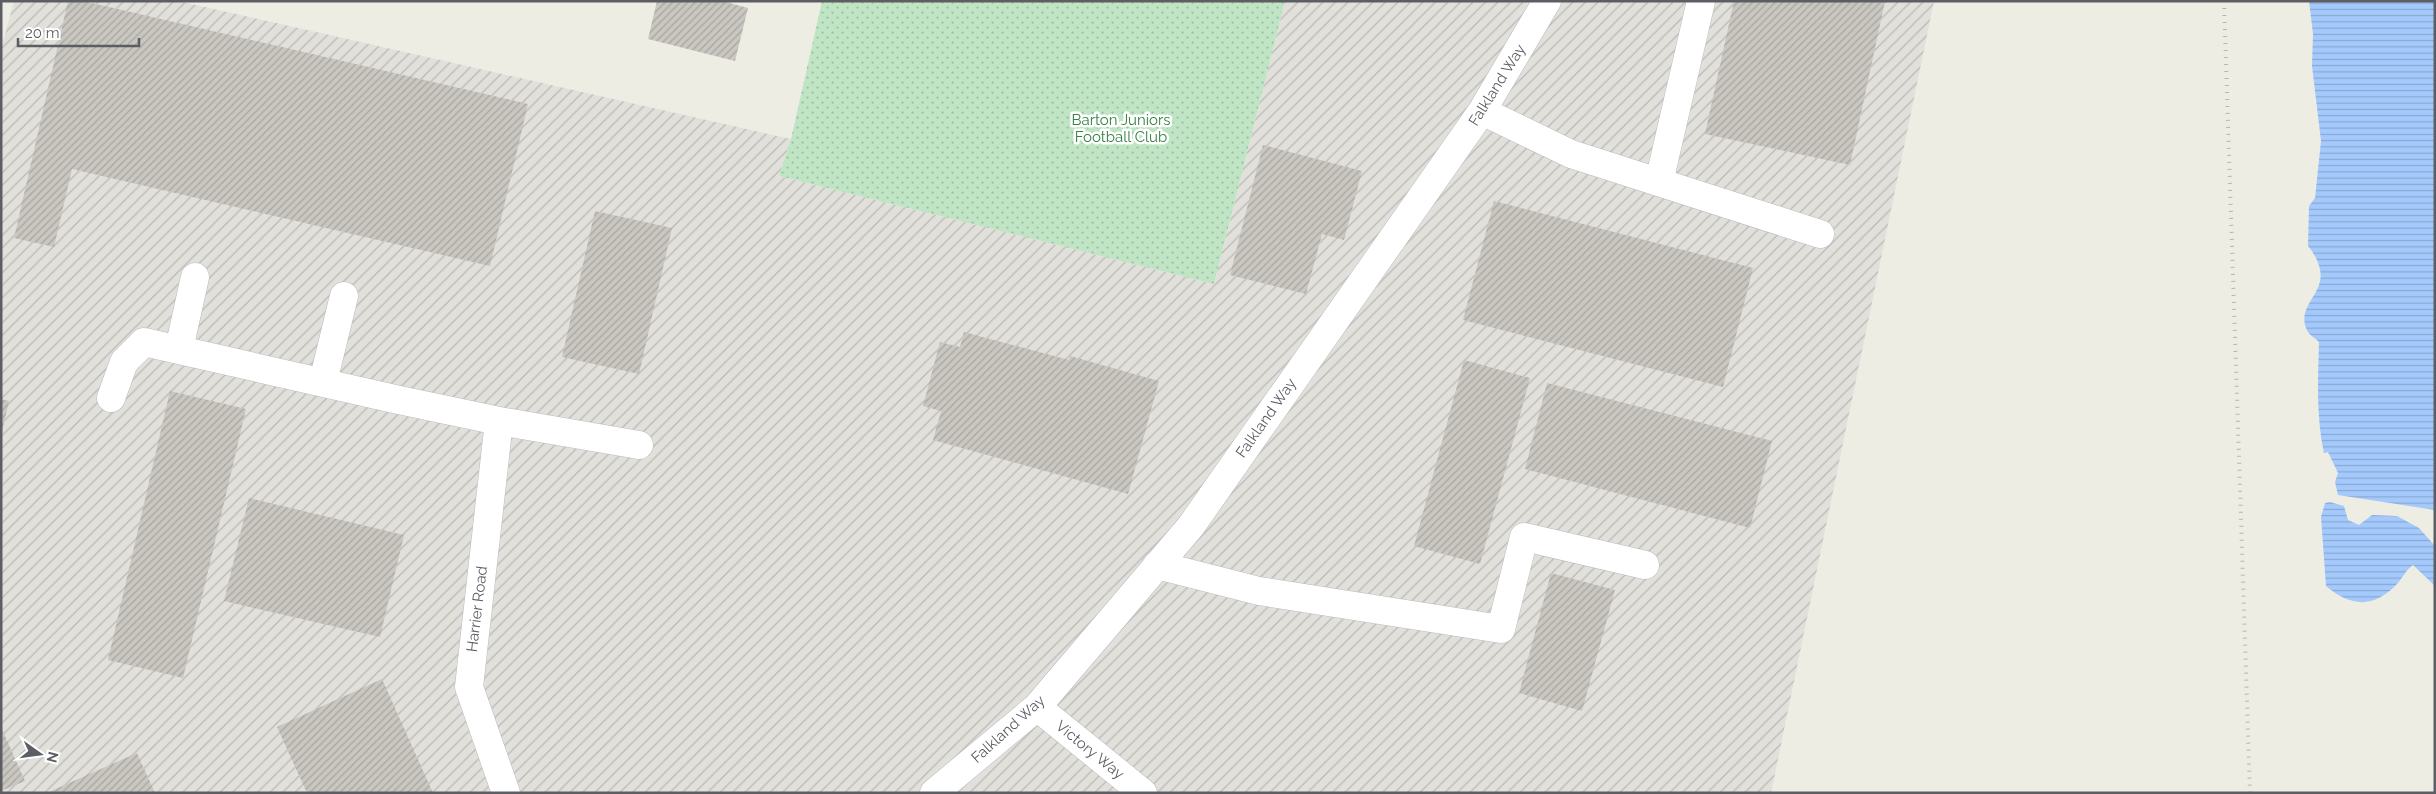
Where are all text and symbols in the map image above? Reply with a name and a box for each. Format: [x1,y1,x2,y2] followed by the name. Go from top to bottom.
[18,15,139,47] scale bar
[25,24,60,42] text: 20 m
[1465,41,1529,129] street label: Falkland Way
[1072,111,1170,146] park label: Barton Juniors Football Club
[1232,375,1300,461] street label: Falkland Way
[463,565,491,653] street label: Harrier Road
[968,691,1048,767] street label: Falkland Way
[1052,717,1128,783] street label: Victory Way
[15,729,65,779] north arrow
[44,750,62,764] text: N

